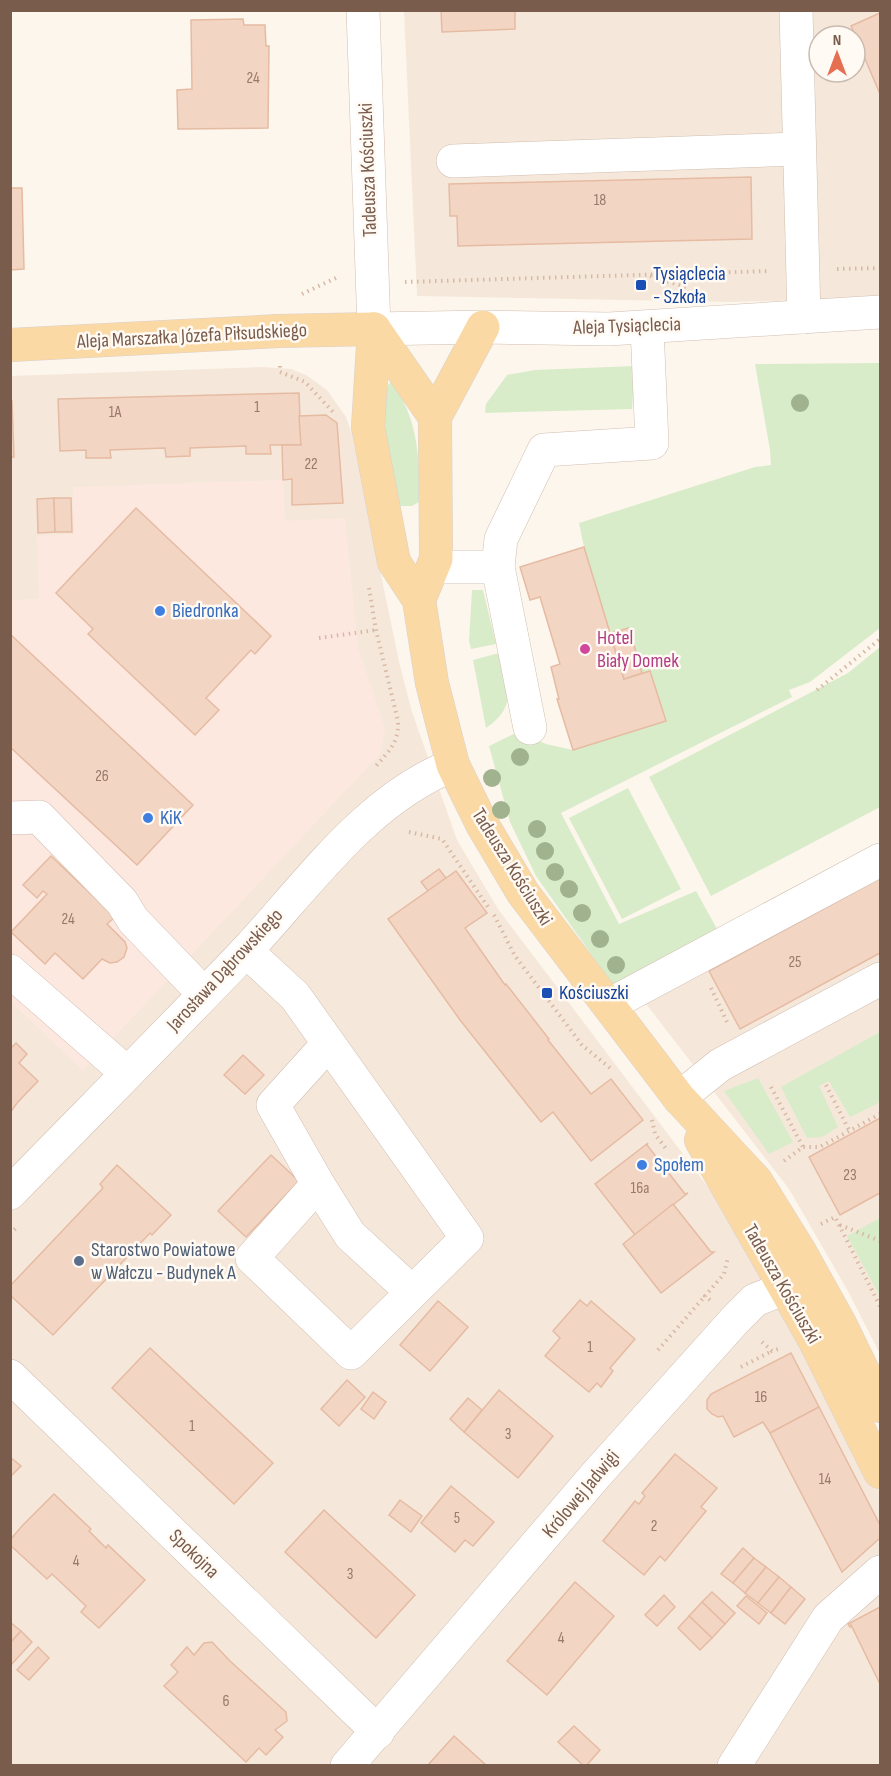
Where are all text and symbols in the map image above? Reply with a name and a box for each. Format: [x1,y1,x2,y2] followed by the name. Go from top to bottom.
[807,24,867,84] north arrow
[833,31,841,50] text: N
[246,69,260,88] house number: 24
[354,103,382,237] street label: Tadeusza Kościuszki
[594,191,606,210] house number: 18
[653,262,726,309] place label: Tysiąclecia - Szkoła
[634,278,648,292] marker: Tysiąclecia - Szkoła
[572,312,681,340] street label: Aleja Tysiąclecia
[75,318,308,354] street label: Aleja Marszałka Józefa Piłsudskiego
[254,398,260,417] house number: 1
[109,403,121,422] house number: 1A
[304,455,318,474] house number: 22
[172,599,239,623] place label: Biedronka
[153,604,167,618] marker: Biedronka
[597,626,679,673] place label: Hotel Biały Domek
[578,642,592,656] marker: Hotel Biały Domek
[95,767,109,786] house number: 26
[466,804,558,930] street label: Tadeusza Kościuszki
[160,806,182,830] place label: KiK
[141,811,155,825] marker: KiK
[161,904,288,1037] street label: Jarosława Dąbrowskiego
[61,910,75,929] house number: 24
[788,953,802,972] house number: 25
[559,981,629,1005] place label: Kościuszki
[540,986,554,1000] marker: Kościuszki
[654,1153,704,1177] place label: Społem
[635,1158,649,1172] marker: Społem
[843,1166,857,1185] house number: 23
[631,1179,649,1198] house number: 16a
[738,1220,826,1348] street label: Tadeusza Kościuszki
[91,1238,236,1285] place label: Starostwo Powiatowe w Wałczu - Budynek A
[72,1254,86,1268] marker: Starostwo Powiatowe w Wałczu - Budynek A
[587,1338,593,1357] house number: 1
[755,1388,767,1407] house number: 16
[189,1417,195,1436] house number: 1
[505,1425,511,1444] house number: 3
[537,1445,625,1543] street label: Królowej Jadwigi
[819,1470,831,1489] house number: 14
[454,1509,460,1528] house number: 5
[651,1517,657,1536] house number: 2
[164,1524,224,1584] street label: Spokojna
[73,1552,80,1571] house number: 4
[347,1565,353,1584] house number: 3
[558,1629,565,1648] house number: 4
[222,1692,230,1711] house number: 6

